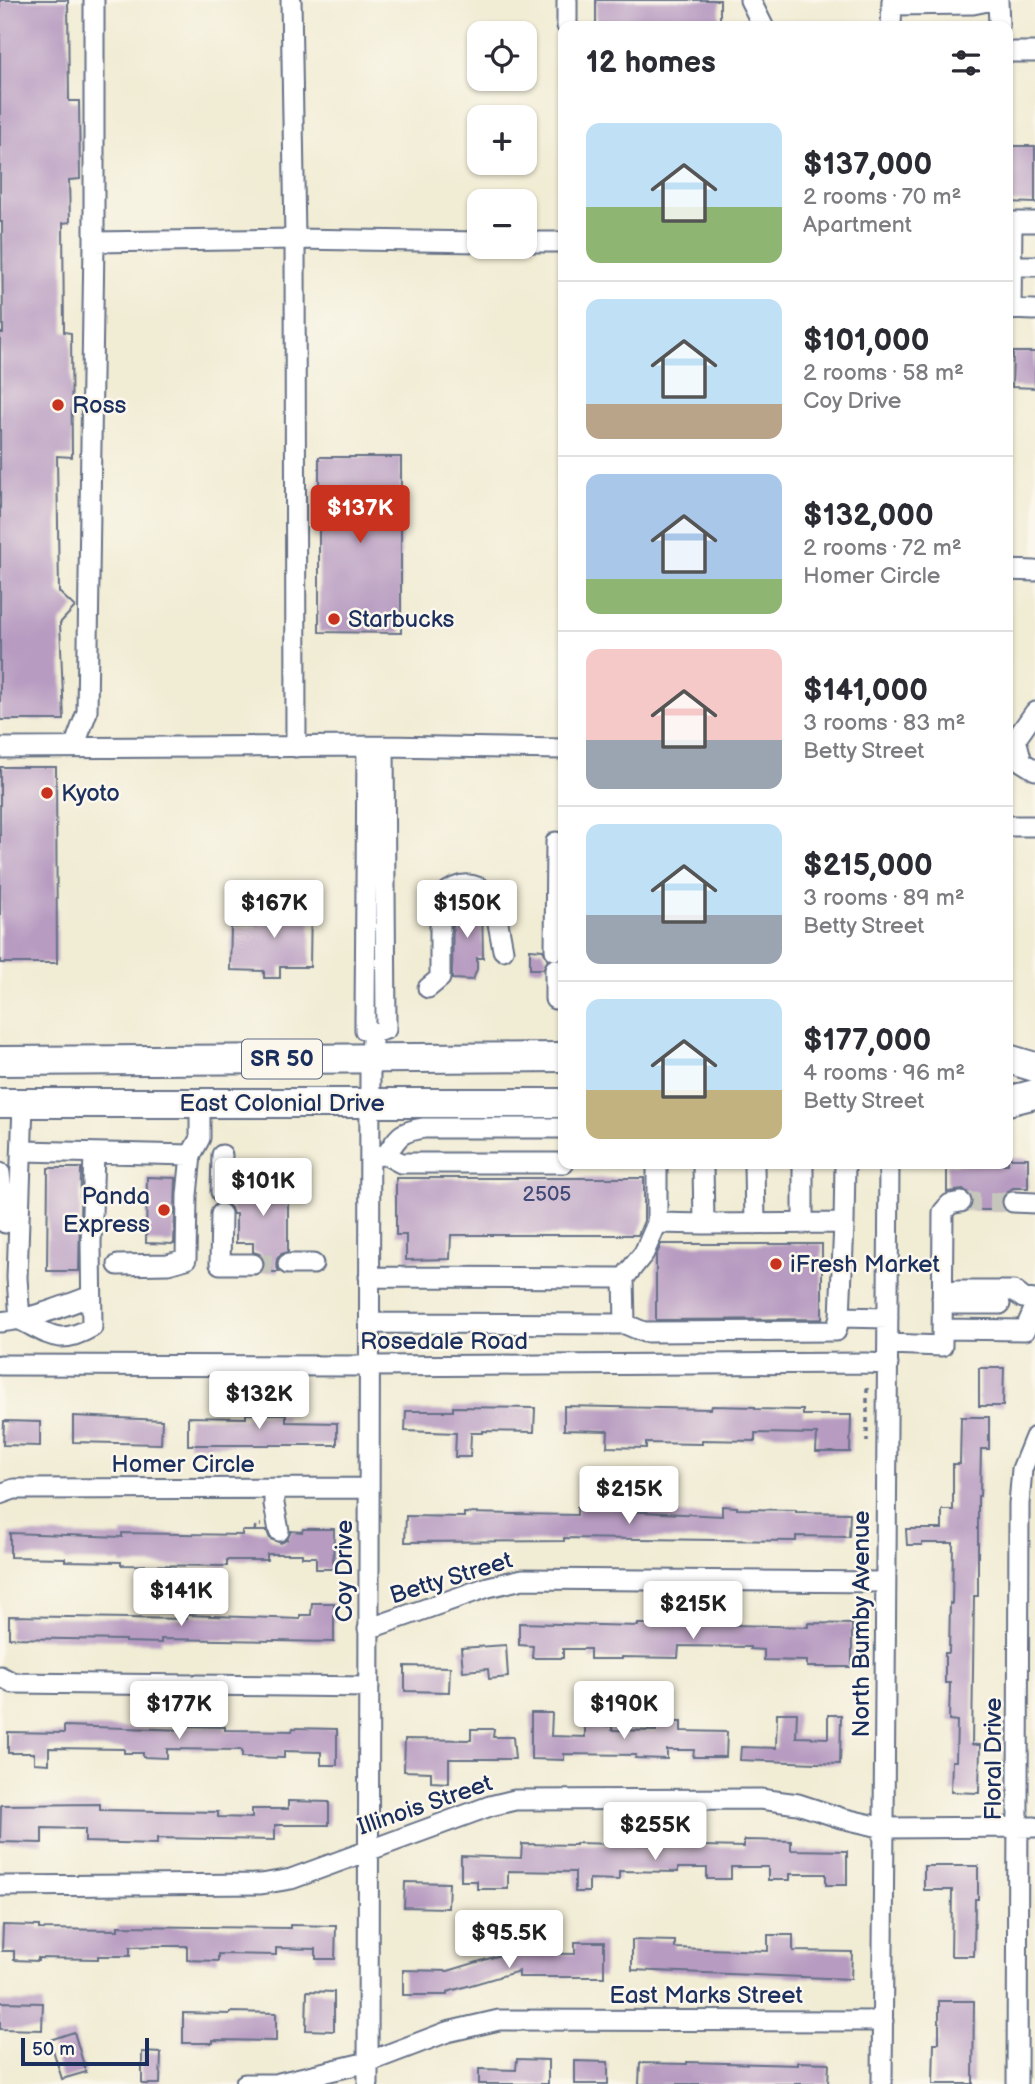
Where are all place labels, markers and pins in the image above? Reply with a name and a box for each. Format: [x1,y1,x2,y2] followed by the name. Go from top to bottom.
[72,391,127,420] place label: Ross
[50,397,66,413] marker: Ross
[311,486,409,545] pin: $137K
[348,605,455,634] place label: Starbucks
[326,611,342,627] marker: Starbucks
[61,779,120,808] place label: Kyoto
[39,785,55,801] marker: Kyoto
[225,880,323,940] pin: $167K
[418,880,516,940] pin: $150K
[214,1158,312,1218] pin: $101K
[63,1182,150,1239] place label: Panda Express
[156,1202,172,1218] marker: Panda Express
[790,1250,941,1279] place label: iFresh Market
[768,1256,784,1272] marker: iFresh Market
[210,1372,308,1431] pin: $132K
[580,1466,678,1526] pin: $215K
[132,1568,230,1628] pin: $141K
[644,1582,742,1641] pin: $215K
[130,1682,228,1741] pin: $177K
[575,1682,673,1741] pin: $190K
[606,1802,704,1862] pin: $255K
[452,1910,566,1970] pin: $95.5K

